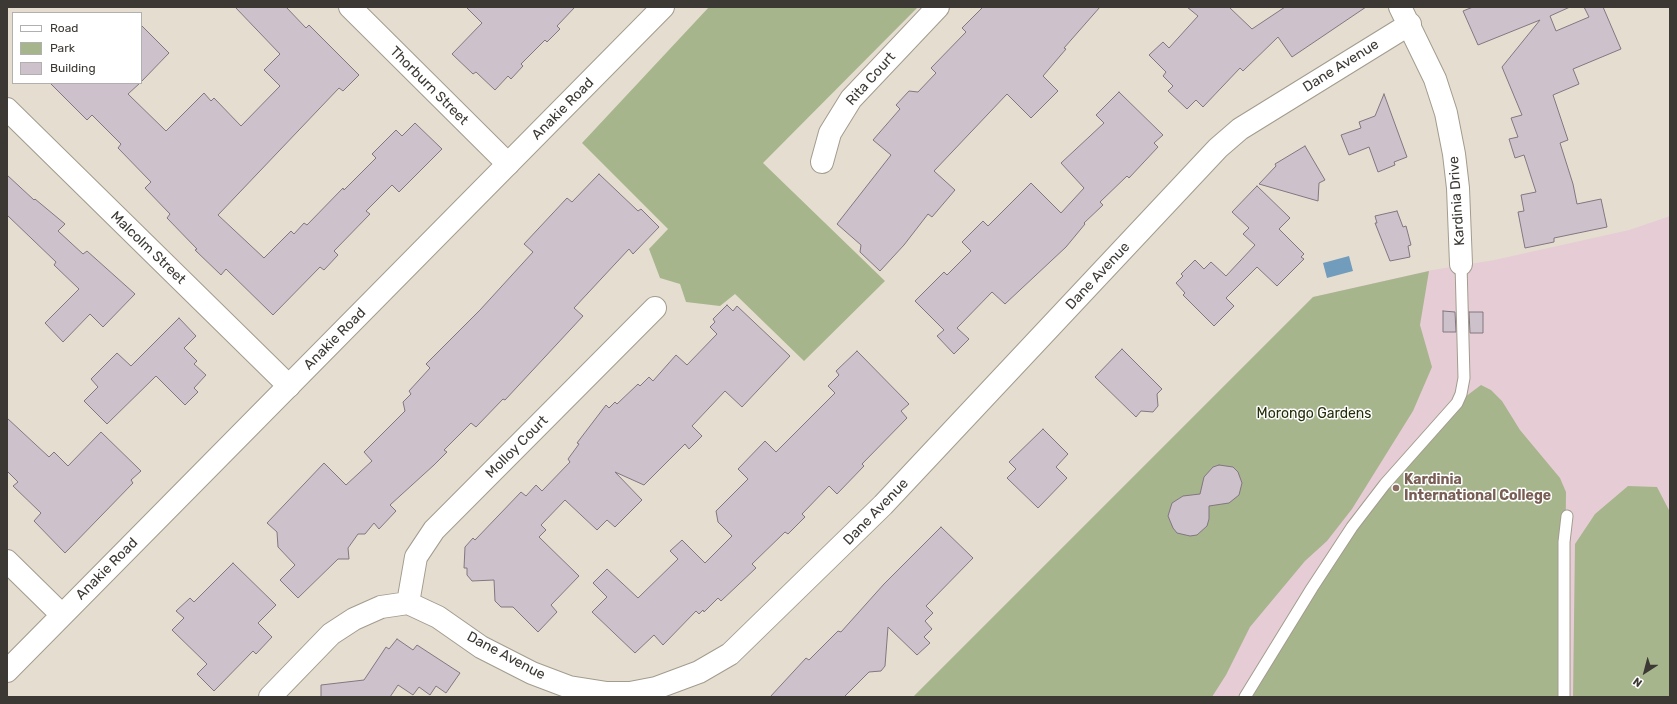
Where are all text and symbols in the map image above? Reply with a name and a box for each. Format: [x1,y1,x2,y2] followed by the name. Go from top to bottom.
[12,12,142,84] legend
[50,21,78,35] text: Road
[1300,36,1382,96] street label: Dane Avenue
[50,41,75,55] text: Park
[386,43,472,129] street label: Thorburn Street
[843,49,899,109] street label: Rita Court
[50,61,96,75] text: Building
[529,75,597,143] street label: Anakie Road
[1445,156,1469,246] street label: Kardinia Drive
[107,208,189,288] street label: Malcolm Street
[1062,239,1134,313] street label: Dane Avenue
[301,305,369,373] street label: Anakie Road
[1257,406,1371,422] park label: Morongo Gardens
[482,412,552,482] street label: Molloy Court
[1404,472,1551,504] place label: Kardinia International College
[840,475,912,549] street label: Dane Avenue
[1391,483,1401,493] marker: Kardinia International College
[73,535,141,603] street label: Anakie Road
[464,628,548,684] street label: Dane Avenue
[1625,652,1665,692] north arrow
[1631,675,1645,690] text: N

